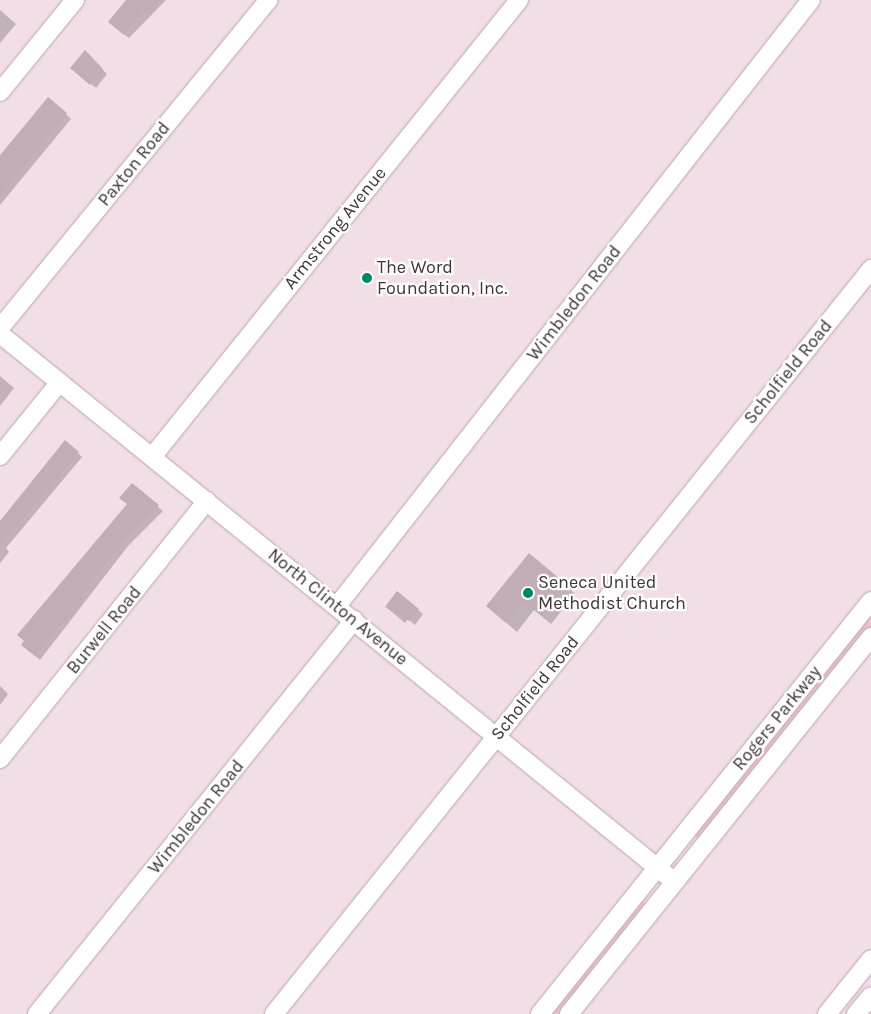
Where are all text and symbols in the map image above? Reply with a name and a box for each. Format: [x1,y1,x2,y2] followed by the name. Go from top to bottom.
[93,117,175,211] street label: Paxton Road
[279,163,391,293] street label: Armstrong Avenue
[522,241,626,365] street label: Wimbledon Road
[377,257,507,300] place label: The Word Foundation, Inc.
[361,272,373,284] marker: The Word Foundation, Inc.
[739,315,837,429] street label: Scholfield Road
[264,544,412,670] street label: North Clinton Avenue
[538,572,686,614] place label: Seneca United Methodist Church
[62,582,146,678] street label: Burwell Road
[522,587,534,599] marker: Seneca United Methodist Church
[486,631,584,745] street label: Scholfield Road
[728,661,826,775] street label: Rogers Parkway
[143,756,249,878] street label: Wimbledon Road

